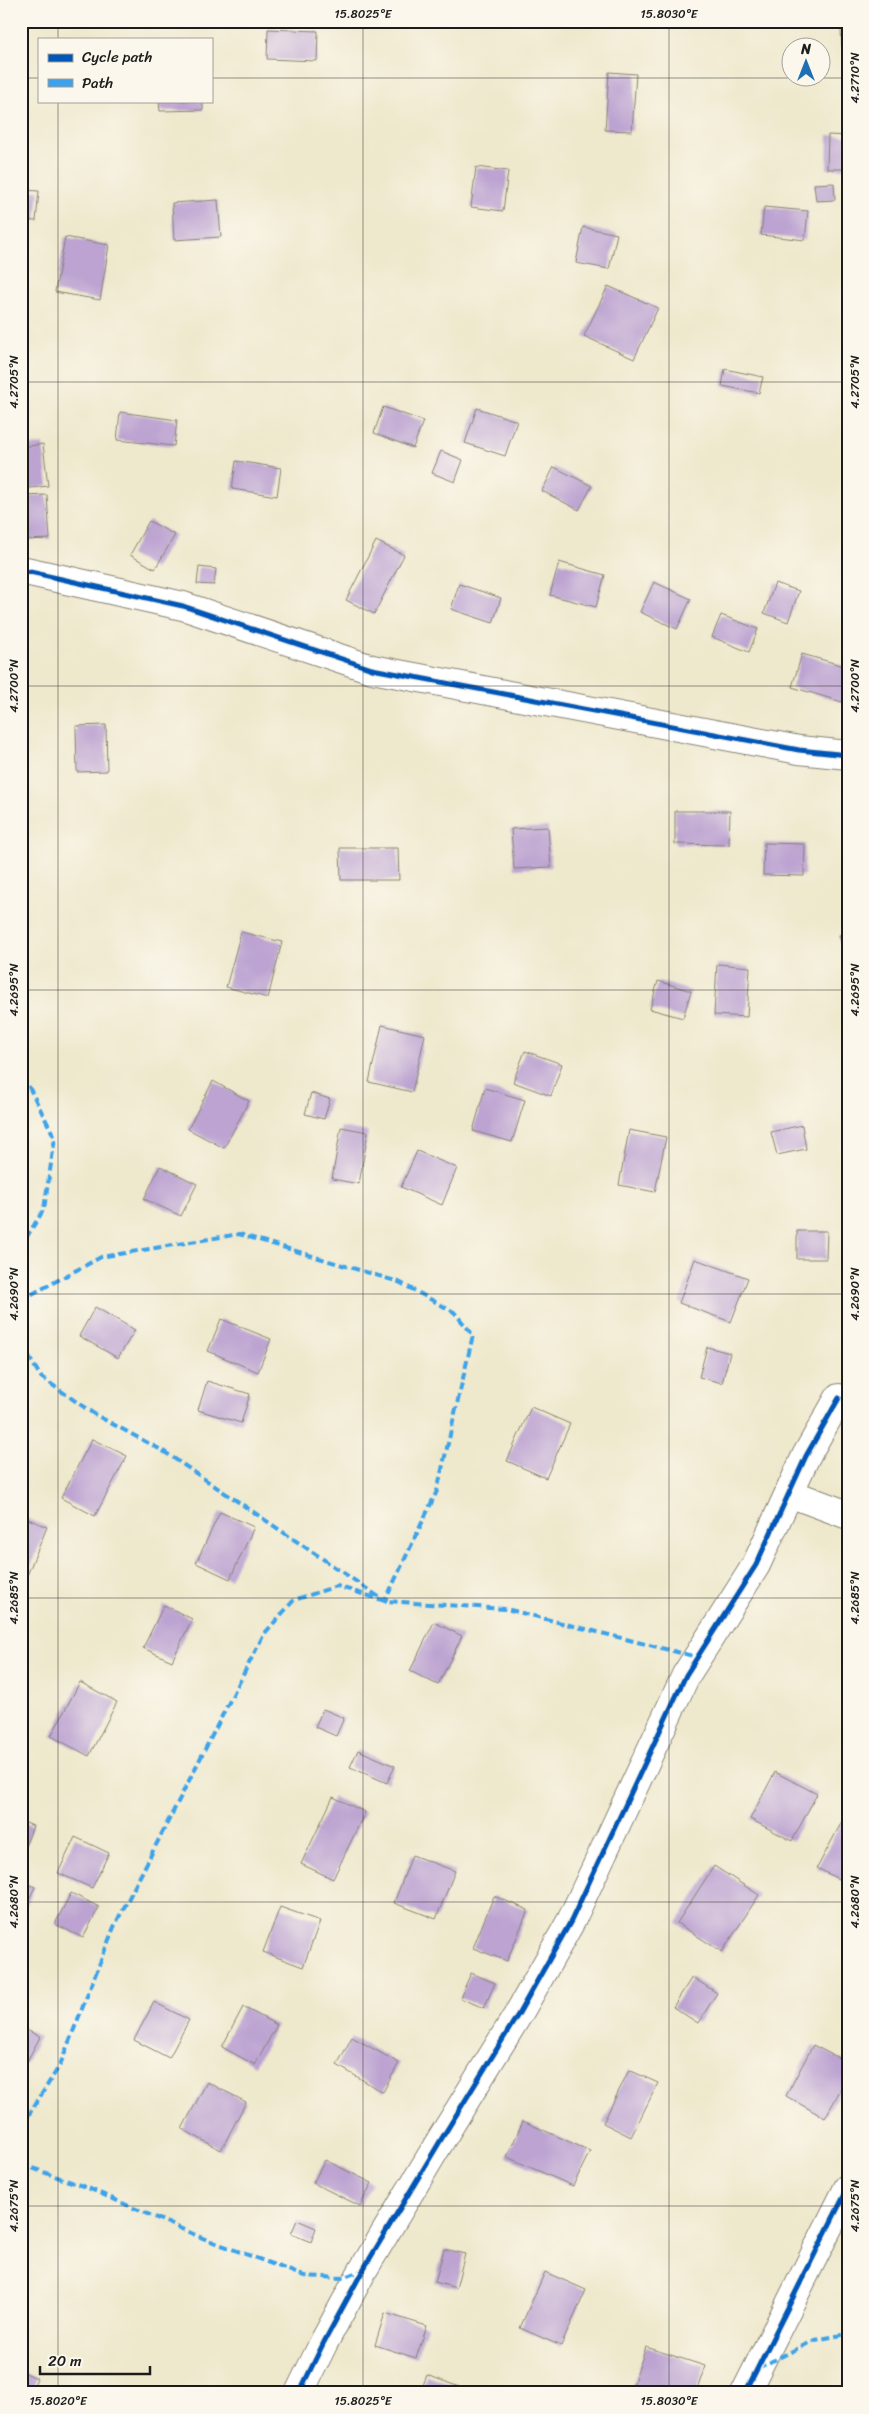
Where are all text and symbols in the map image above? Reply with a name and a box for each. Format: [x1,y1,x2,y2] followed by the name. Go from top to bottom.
[335,3,393,25] text: 15.8025°E
[641,3,699,25] text: 15.8030°E
[800,37,811,62] text: N
[38,38,212,102] legend
[782,38,832,88] north arrow
[82,44,153,70] text: Cycle path
[844,52,866,104] text: 4.2710°N
[82,70,113,96] text: Path
[3,355,25,409] text: 4.2705°N
[844,355,866,409] text: 4.2705°N
[3,659,25,713] text: 4.2700°N
[844,659,866,713] text: 4.2700°N
[3,963,25,1017] text: 4.2695°N
[844,963,866,1017] text: 4.2695°N
[3,1267,25,1321] text: 4.2690°N
[844,1267,866,1321] text: 4.2690°N
[3,1571,25,1624] text: 4.2685°N
[844,1571,866,1624] text: 4.2685°N
[3,1875,25,1929] text: 4.2680°N
[844,1875,866,1929] text: 4.2680°N
[3,2179,25,2232] text: 4.2675°N
[844,2179,866,2232] text: 4.2675°N
[40,2344,150,2376] scale bar
[48,2348,82,2374] text: 20 m
[29,2390,88,2412] text: 15.8020°E
[335,2390,393,2412] text: 15.8025°E
[641,2390,699,2412] text: 15.8030°E

